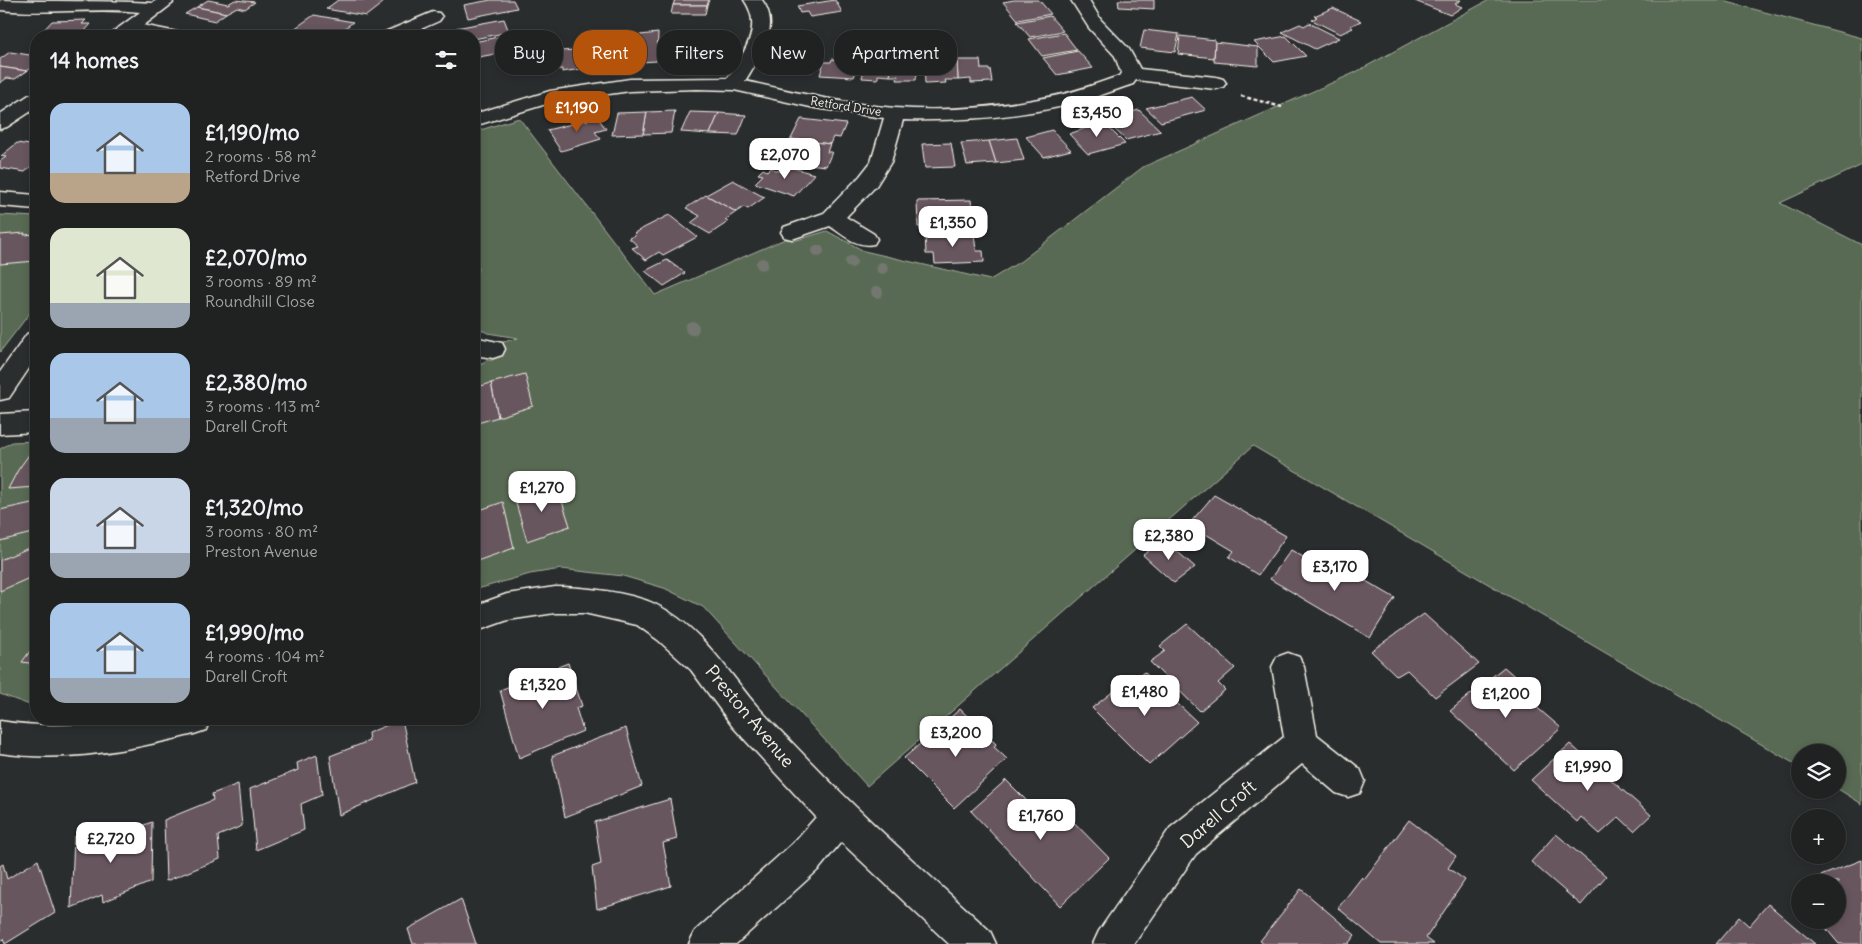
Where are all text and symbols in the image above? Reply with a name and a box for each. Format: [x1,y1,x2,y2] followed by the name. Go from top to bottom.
[495,30,563,75] chip: Buy
[573,30,647,75] chip: Rent
[657,30,742,75] chip: Filters
[752,30,824,75] chip: New
[834,30,957,75] chip: Apartment
[432,46,460,74] icon: filters
[50,47,139,74] text: 14 homes
[536,90,618,133] pin: £1,190
[810,93,882,119] street label: Retford Drive
[1056,96,1138,138] pin: £3,450
[555,97,599,117] text: £1,190
[1072,102,1122,122] text: £3,450
[205,119,299,146] text: £1,190/mo
[90,123,150,183] icon: home
[744,138,826,180] pin: £2,070
[760,144,810,164] text: £2,070
[205,146,317,166] text: 2 rooms · 58 m²
[205,166,300,186] text: Retford Drive
[912,206,994,248] pin: £1,350
[930,212,976,232] text: £1,350
[205,244,307,271] text: £2,070/mo
[90,248,150,308] icon: home
[205,271,317,291] text: 3 rooms · 89 m²
[205,291,315,311] text: Roundhill Close
[205,369,307,396] text: £2,380/mo
[90,373,150,433] icon: home
[205,396,320,416] text: 3 rooms · 113 m²
[205,416,287,436] text: Darell Croft
[501,470,583,513] pin: £1,270
[519,477,565,497] text: £1,270
[205,494,303,521] text: £1,320/mo
[90,498,150,558] icon: home
[1128,518,1210,561] pin: £2,380
[205,521,318,541] text: 3 rooms · 80 m²
[1144,525,1194,545] text: £2,380
[205,541,318,561] text: Preston Avenue
[1294,550,1376,592] pin: £3,170
[1312,556,1358,576] text: £3,170
[205,619,304,646] text: £1,990/mo
[90,623,150,683] icon: home
[205,646,325,666] text: 4 rooms · 104 m²
[700,660,800,772] street label: Preston Avenue
[205,666,287,686] text: Darell Croft
[502,668,584,710] pin: £1,320
[520,674,566,694] text: £1,320
[1104,674,1186,717] pin: £1,480
[1465,676,1547,719] pin: £1,200
[1122,681,1168,701] text: £1,480
[1482,683,1530,703] text: £1,200
[915,716,997,758] pin: £3,200
[931,722,981,742] text: £3,200
[1791,744,1846,929] map controls
[1791,744,1846,799] button: layers
[1547,750,1629,792] pin: £1,990
[1564,756,1612,776] text: £1,990
[1175,775,1261,853] street label: Darell Croft
[1000,798,1082,841] pin: £1,760
[1018,805,1064,825] text: £1,760
[1791,809,1846,864] button: +
[70,822,152,864] pin: £2,720
[87,828,135,848] text: £2,720
[1791,874,1846,929] button: −

